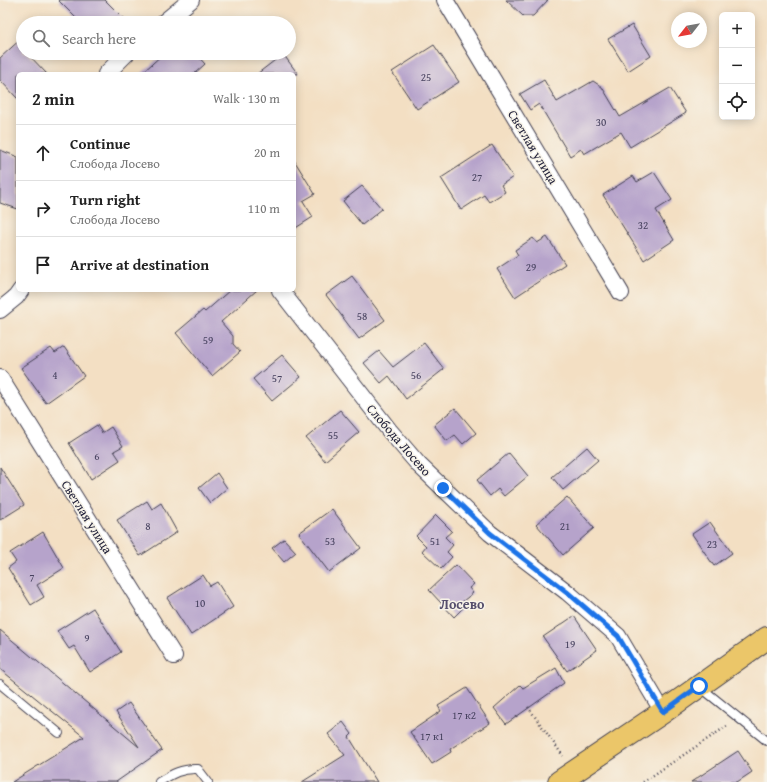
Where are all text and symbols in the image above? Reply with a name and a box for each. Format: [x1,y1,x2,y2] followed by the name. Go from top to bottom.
[671,12,707,48] north arrow
[719,12,755,120] map controls
[719,12,755,48] button: +
[16,16,296,60] search box
[30,27,52,49] icon: search
[62,28,136,49] text: Search here
[719,48,755,84] button: −
[421,69,431,85] house number: 25
[719,84,755,120] button: locate
[32,86,74,111] text: 2 min
[213,89,280,108] text: Walk · 130 m
[503,106,563,188] street label: Светлая улица
[596,114,606,130] house number: 30
[70,133,131,154] text: Continue
[32,142,54,164] icon: ahead
[254,143,280,162] text: 20 m
[70,154,160,173] text: Слобода Лосево
[472,169,482,185] house number: 27
[70,189,141,210] text: Turn right
[32,198,54,220] icon: right
[248,199,280,218] text: 110 m
[70,210,160,229] text: Слобода Лосево
[638,217,648,233] house number: 32
[32,254,54,276] icon: arrive
[70,254,209,275] text: Arrive at destination
[526,259,536,275] house number: 29
[357,308,367,324] house number: 58
[203,332,213,348] house number: 59
[52,367,58,383] house number: 4
[411,367,421,383] house number: 56
[272,370,282,386] house number: 57
[362,400,436,480] street label: Слобода Лосево
[328,427,338,443] house number: 55
[94,448,100,464] house number: 6
[57,476,118,558] street label: Светлая улица
[434,479,452,497] route end
[145,518,151,534] house number: 8
[560,518,570,534] house number: 21
[325,533,335,549] house number: 53
[430,533,440,549] house number: 51
[707,536,717,552] house number: 23
[29,569,35,585] house number: 7
[440,594,485,614] district label: Лосево
[195,595,205,611] house number: 10
[84,630,90,646] house number: 9
[565,636,575,652] house number: 19
[690,677,708,695] route start
[452,707,476,723] house number: 17 к2
[420,728,444,744] house number: 17 к1

